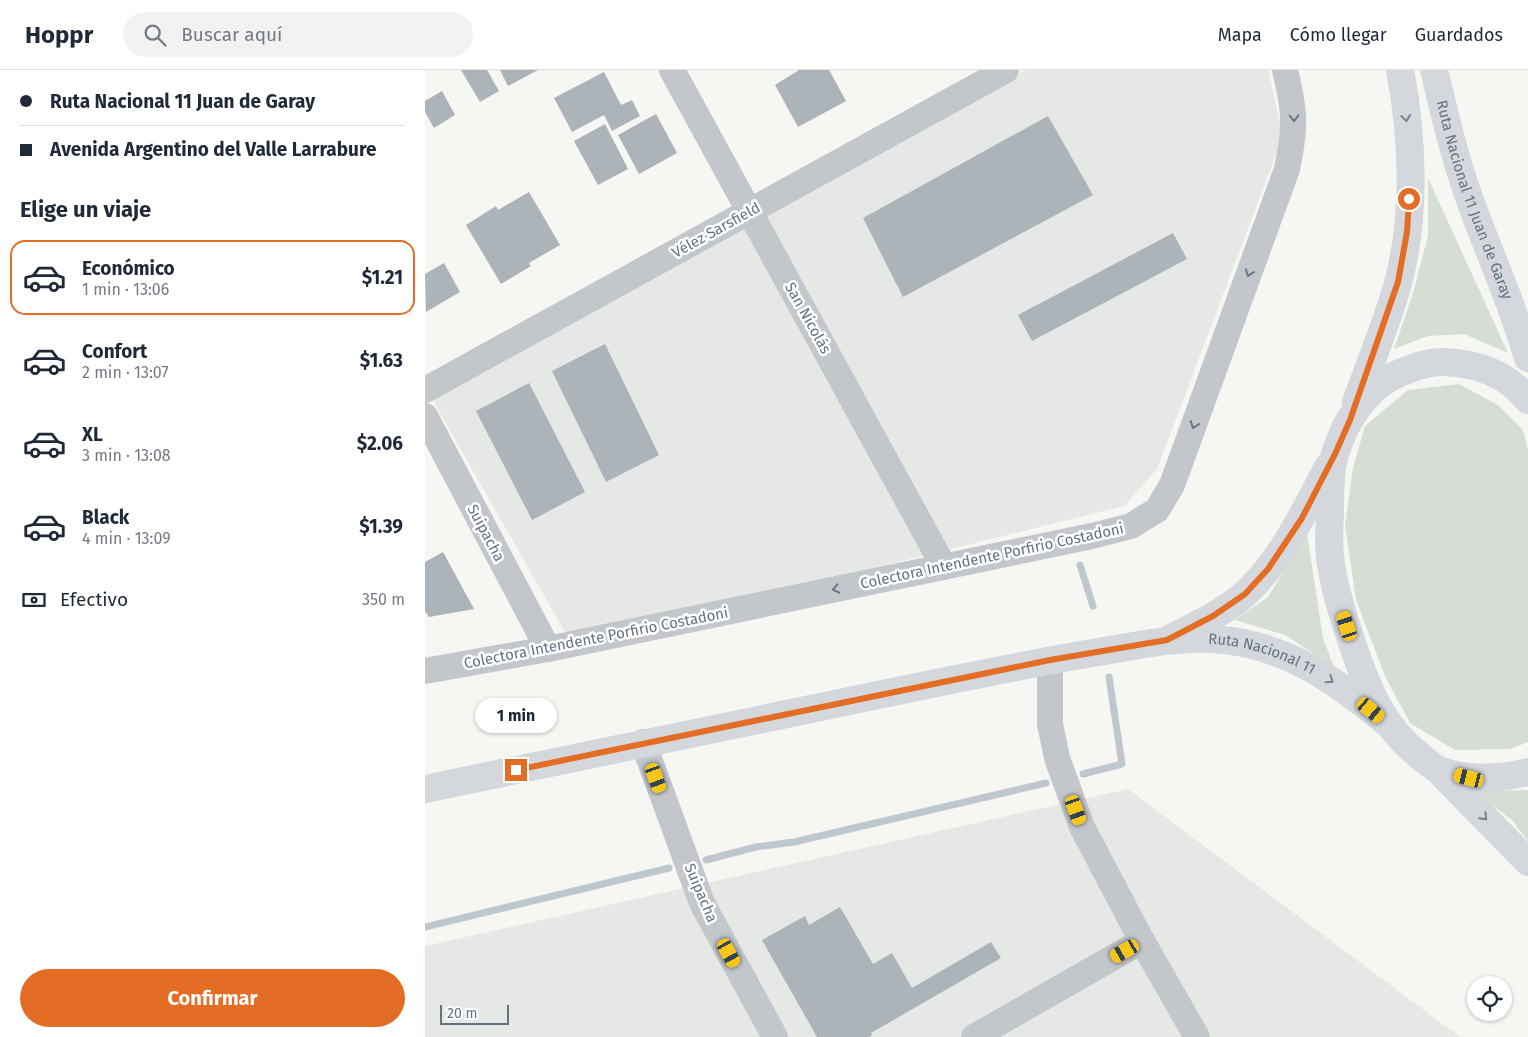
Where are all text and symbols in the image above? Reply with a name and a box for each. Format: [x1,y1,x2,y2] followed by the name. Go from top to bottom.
[123,12,473,57] search box
[25,21,93,49] text: Hoppr
[141,21,169,49] icon: search
[181,23,282,46] text: Buscar aquí
[1218,24,1262,46] text: Mapa
[1290,24,1387,46] text: Cómo llegar
[1415,24,1503,46] text: Guardados
[50,90,315,113] text: Ruta Nacional 11 Juan de Garay
[1433,98,1517,302] street label: Ruta Nacional 11 Juan de Garay
[1289,114,1299,122] one-way arrow
[1400,115,1411,123] one-way arrow
[50,138,377,161] text: Avenida Argentino del Valle Larrabure
[1398,188,1420,210] route start
[20,196,151,223] text: Elige un viaje
[669,198,763,262] street label: Vélez Sarsfield
[22,255,67,300] icon: car
[82,257,175,280] text: Económico
[362,266,403,289] text: $1.21
[1245,268,1255,277] one-way arrow
[781,279,835,357] street label: San Nicolás
[82,280,169,299] text: 1 min · 13:06
[22,338,67,383] icon: car
[82,340,147,363] text: Confort
[360,349,403,372] text: $1.63
[82,363,169,382] text: 2 min · 13:07
[22,421,67,466] icon: car
[1190,421,1200,429] one-way arrow
[82,423,103,446] text: XL
[357,432,403,455] text: $2.06
[82,446,171,465] text: 3 min · 13:08
[463,501,509,565] street label: Suipacha
[22,504,67,549] icon: car
[82,506,129,529] text: Black
[359,515,403,538] text: $1.39
[859,519,1125,593] street label: Colectora Intendente Porfirio Costadoni
[82,529,171,548] text: 4 min · 13:09
[831,584,840,594] one-way arrow
[20,586,48,614] icon: cash
[60,588,128,611] text: Efectivo
[362,590,405,609] text: 350 m
[462,604,730,672] street label: Colectora Intendente Porfirio Costadoni
[1335,609,1358,643] car
[1208,630,1319,678] street label: Ruta Nacional 11
[1324,674,1334,683] one-way arrow
[1354,695,1387,725] car
[475,698,557,732] callout: 1 min
[497,706,535,725] text: 1 min
[505,759,527,781] route end
[643,761,668,795] car
[1452,767,1485,789] car
[1063,793,1088,827] car
[1478,811,1487,820] one-way arrow
[681,861,721,925] street label: Suipacha
[715,936,742,970] car
[1108,937,1141,965] car
[20,969,405,1027] button: Confirmar
[1467,976,1512,1021] map controls
[1467,976,1512,1021] button: locate
[440,1002,509,1025] scale bar
[447,1005,477,1022] text: 20 m

